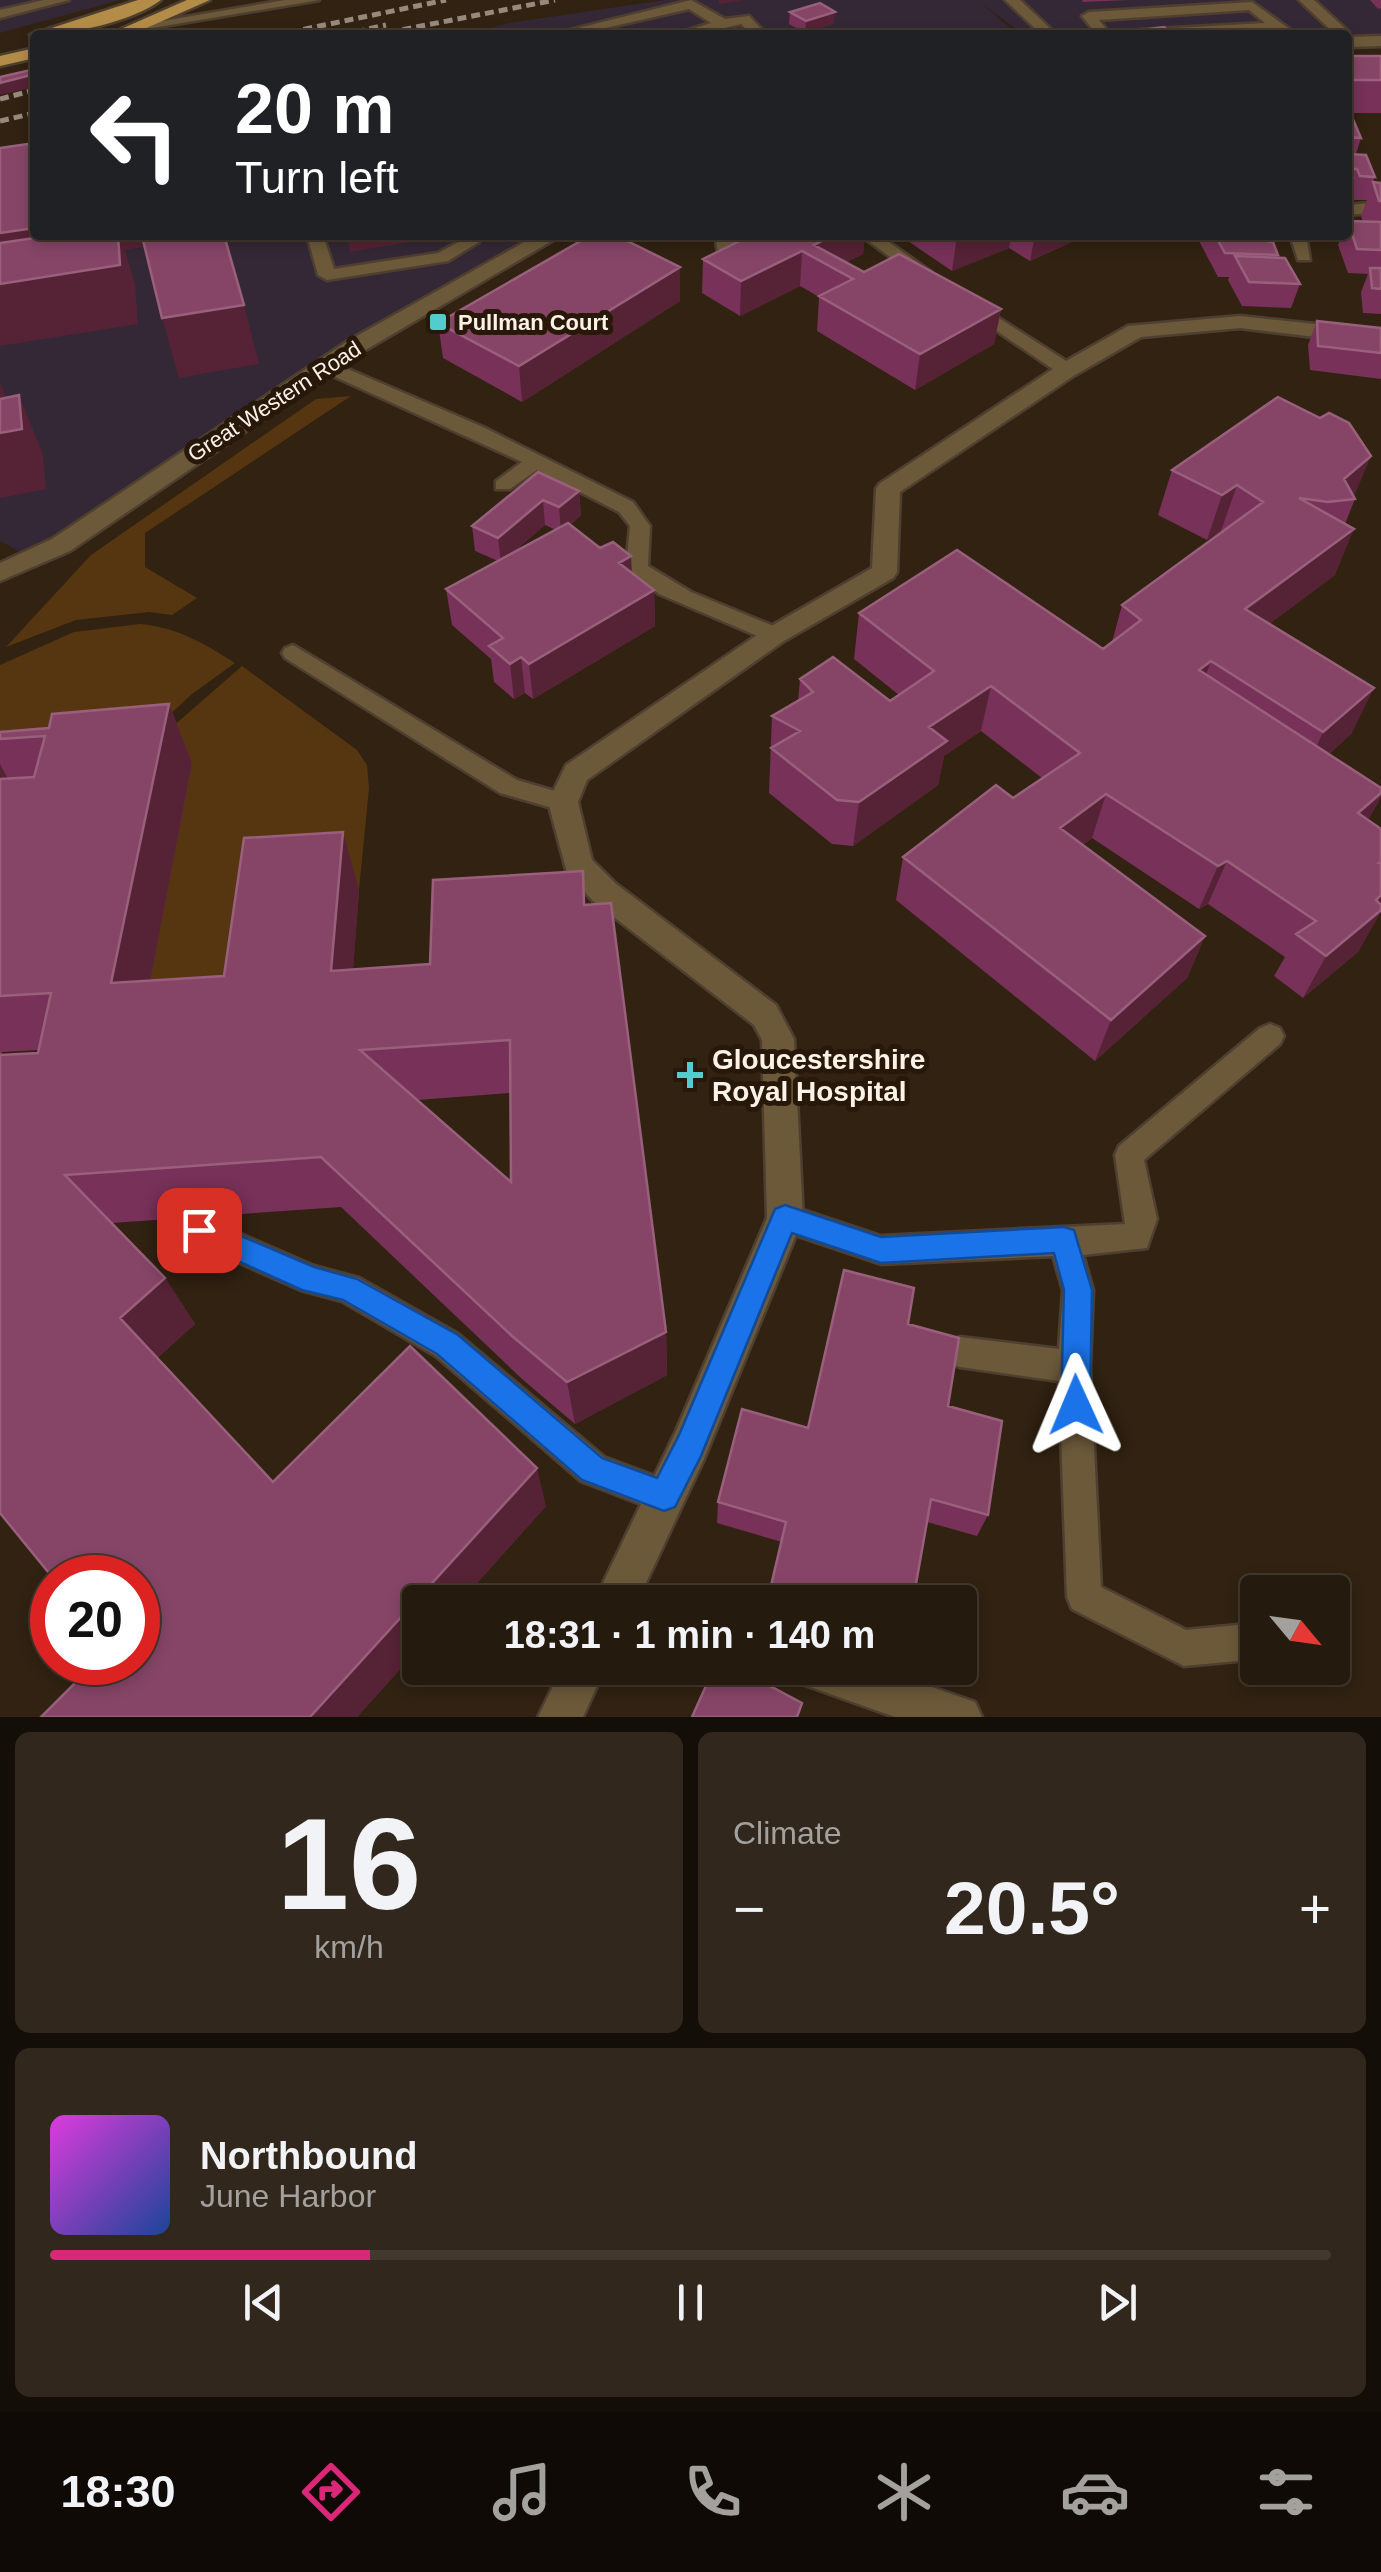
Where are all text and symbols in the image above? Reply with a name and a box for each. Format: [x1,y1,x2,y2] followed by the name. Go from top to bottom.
[70,70,200,200] icon: left
[235,70,395,148] text: 20 m
[235,152,398,203] text: Turn left
[458,310,609,335] place label: Pullman Court
[427,311,449,333] marker: Pullman Court
[183,336,366,467] street label: Great Western Road
[712,1044,925,1107] place label: Gloucestershire Royal Hospital
[677,1062,703,1088] marker: Gloucestershire Royal Hospital
[157,1188,242,1273] pin
[172,1203,227,1258] icon: arrive
[1024,1353,1128,1457] position arrow
[30,1555,160,1685] speed limit sign: 20
[1240,1575,1350,1685] north arrow
[1240,1575,1350,1685] map controls
[504,1614,875,1656] text: 18:31 · 1 min · 140 m
[277,1791,421,1937] text: 16
[733,1815,841,1851] text: Climate
[944,1866,1120,1950] text: 20.5°
[733,1878,765,1940] text: −
[1299,1878,1331,1940] text: +
[314,1929,384,1965] text: km/h
[200,2135,417,2177] text: Northbound
[200,2178,376,2214] text: June Harbor
[236,2275,291,2330] icon: previous
[663,2275,718,2330] icon: pause
[1090,2275,1145,2330] icon: next
[296,2457,366,2527] icon: directions
[487,2457,557,2527] icon: music
[678,2457,748,2527] icon: phone
[869,2457,939,2527] icon: climate
[1060,2457,1130,2527] icon: car
[1251,2457,1321,2527] icon: filters
[60,2466,176,2517] text: 18:30

